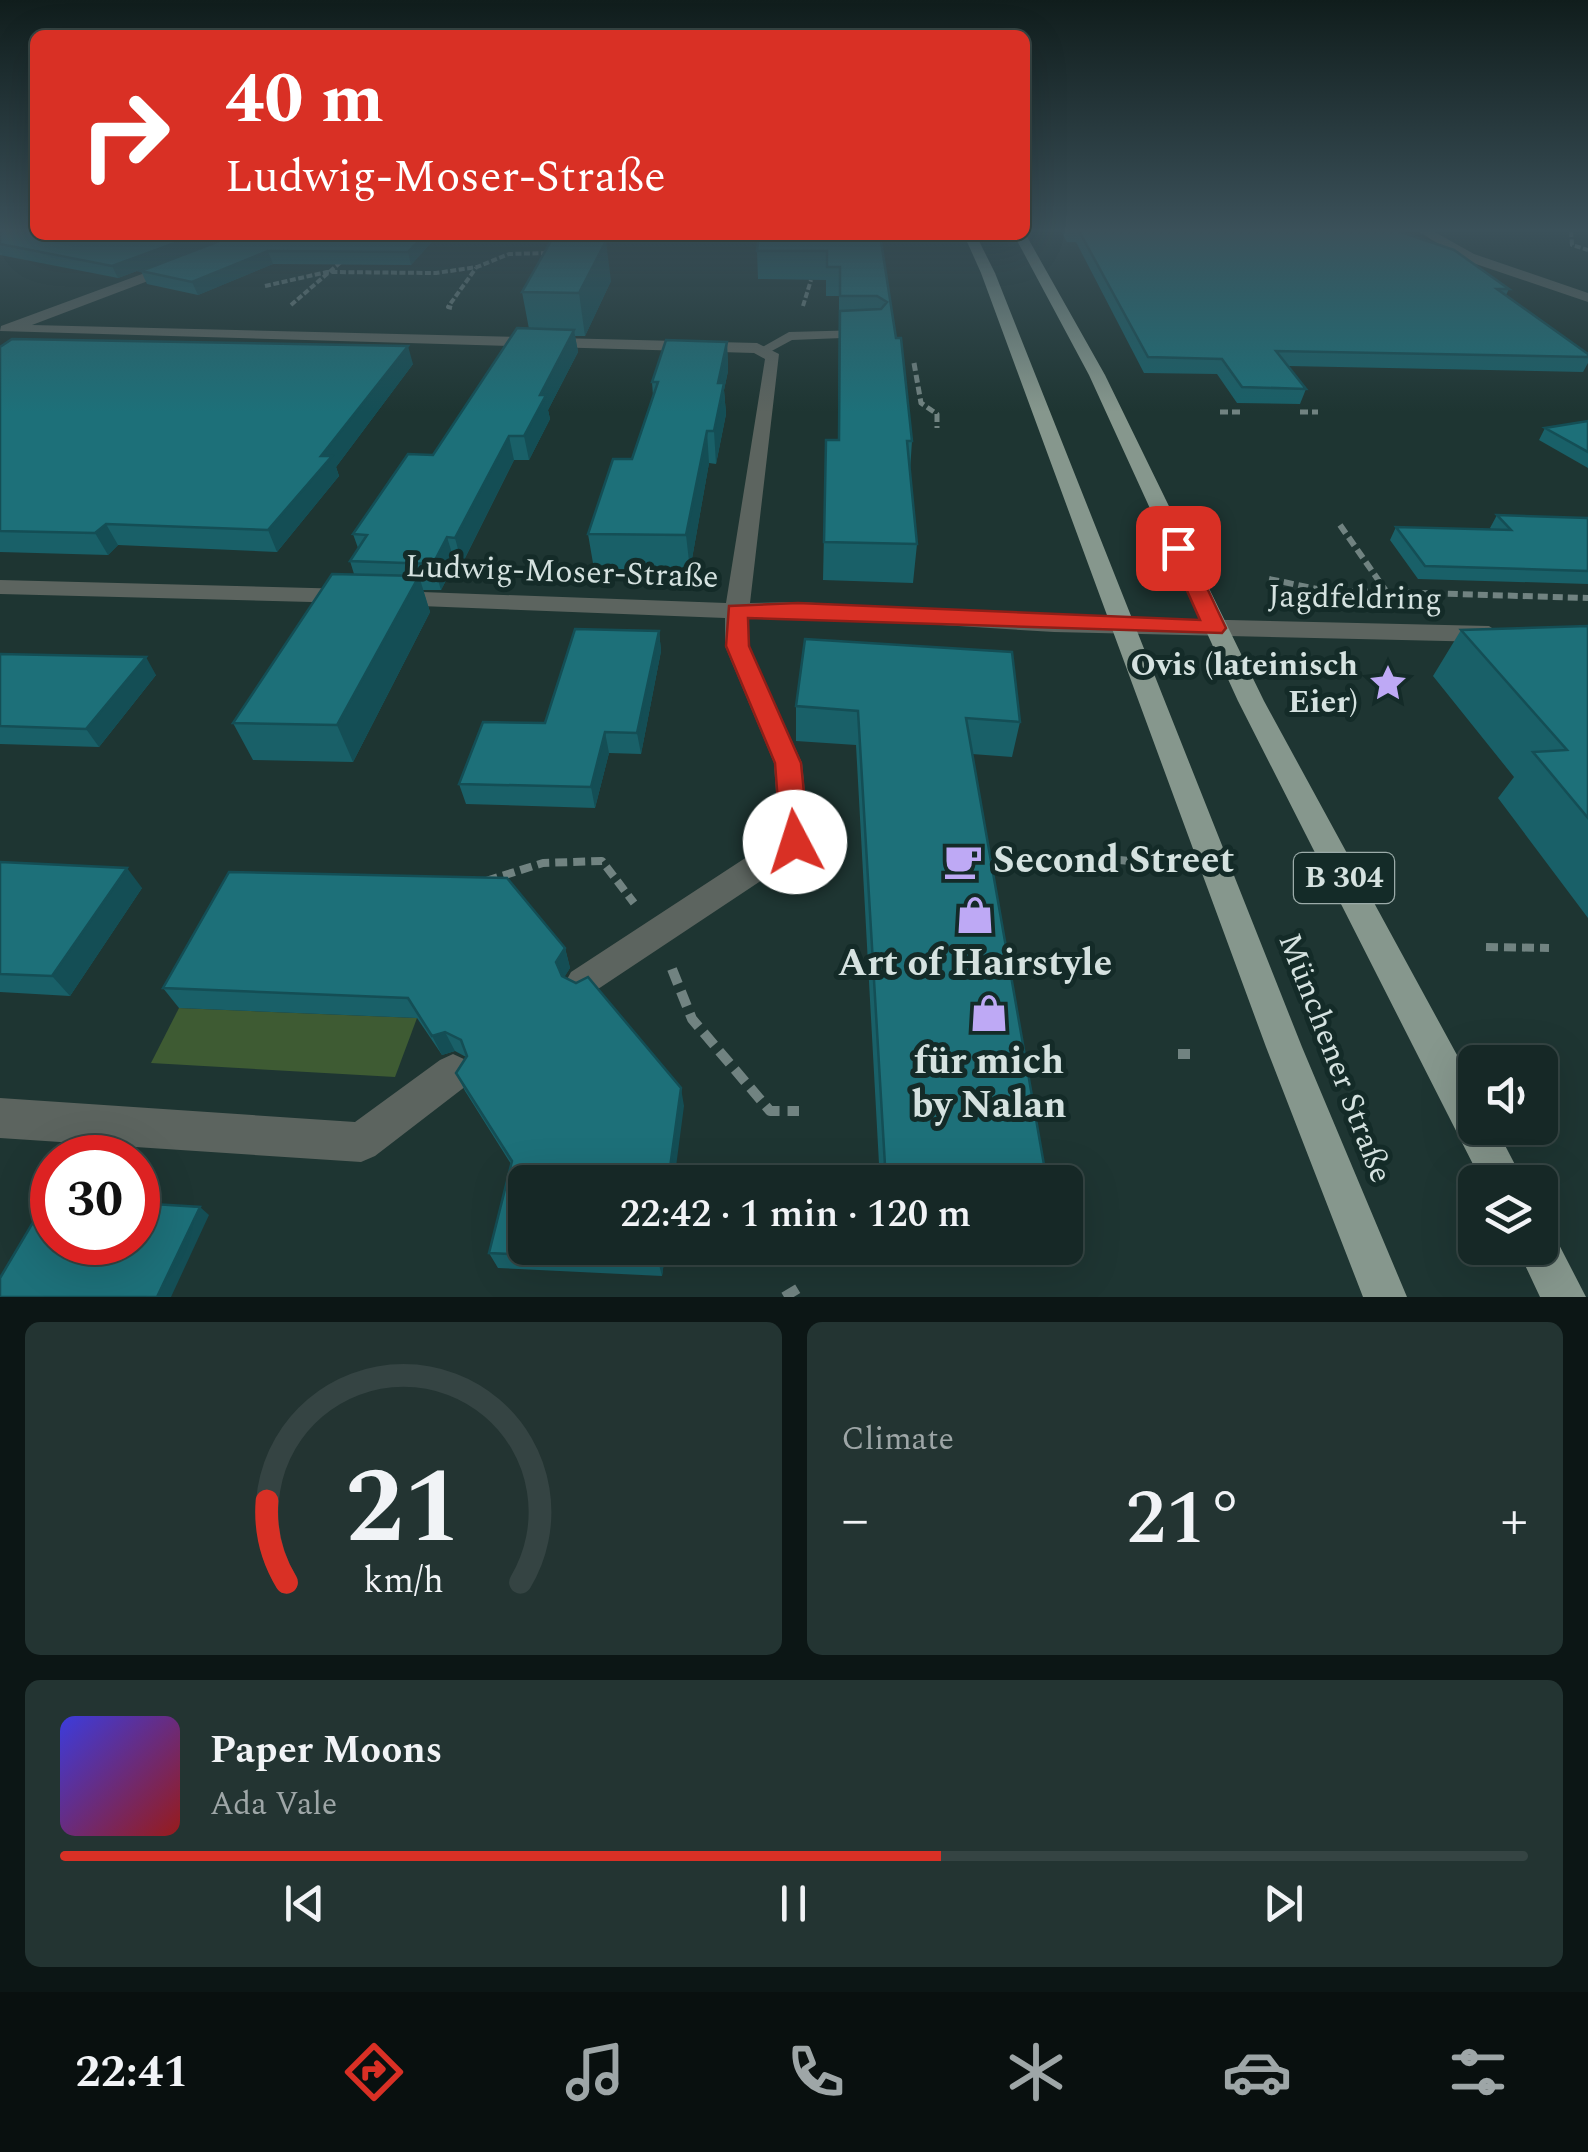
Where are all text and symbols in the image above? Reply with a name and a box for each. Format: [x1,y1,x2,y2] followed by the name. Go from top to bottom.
[225,47,384,153] text: 40 m
[60,70,190,200] icon: right
[225,143,666,212] text: Ludwig-Moser-Straße
[1136,506,1221,591] pin
[1151,521,1206,576] icon: arrive
[405,542,719,602] street label: Ludwig-Moser-Straße
[1267,572,1443,624] street label: Jagdfeldring
[1130,641,1358,727] place label: Ovis (lateinisch Eier)
[1367,662,1409,704] place icon: Ovis (lateinisch Eier)
[743,790,847,894] position arrow
[993,832,1234,890] place label: Second Street
[942,840,984,882] cafe icon: Second Street
[1294,853,1394,903] road number: B 304
[954,894,996,936] shop icon: Art of Hairstyle
[1265,926,1405,1190] street label: Münchener Straße
[838,935,1112,993] place label: Art of Hairstyle
[968,992,1010,1034] shop icon: für mich by Nalan
[911,1033,1067,1135] place label: für mich by Nalan
[1458,1045,1558,1265] map controls
[1458,1045,1558,1145] button: sound
[30,1135,160,1265] speed limit sign: 30
[1458,1165,1558,1265] button: layers
[620,1186,971,1244] text: 22:42 · 1 min · 120 m
[842,1415,954,1464] text: Climate
[345,1430,462,1588] text: 21
[1126,1463,1244,1577] text: 21°
[842,1479,869,1562] text: −
[1500,1479,1528,1562] text: +
[363,1554,443,1609] text: km/h
[210,1722,442,1780] text: Paper Moons
[210,1780,337,1829] text: Ada Vale
[277,1876,332,1931] icon: previous
[766,1876,821,1931] icon: pause
[1256,1876,1311,1931] icon: next
[339,2037,409,2107] icon: directions
[560,2037,630,2107] icon: music
[781,2037,851,2107] icon: phone
[1001,2037,1071,2107] icon: climate
[1222,2037,1292,2107] icon: car
[1443,2037,1513,2107] icon: filters
[75,2038,188,2107] text: 22:41

